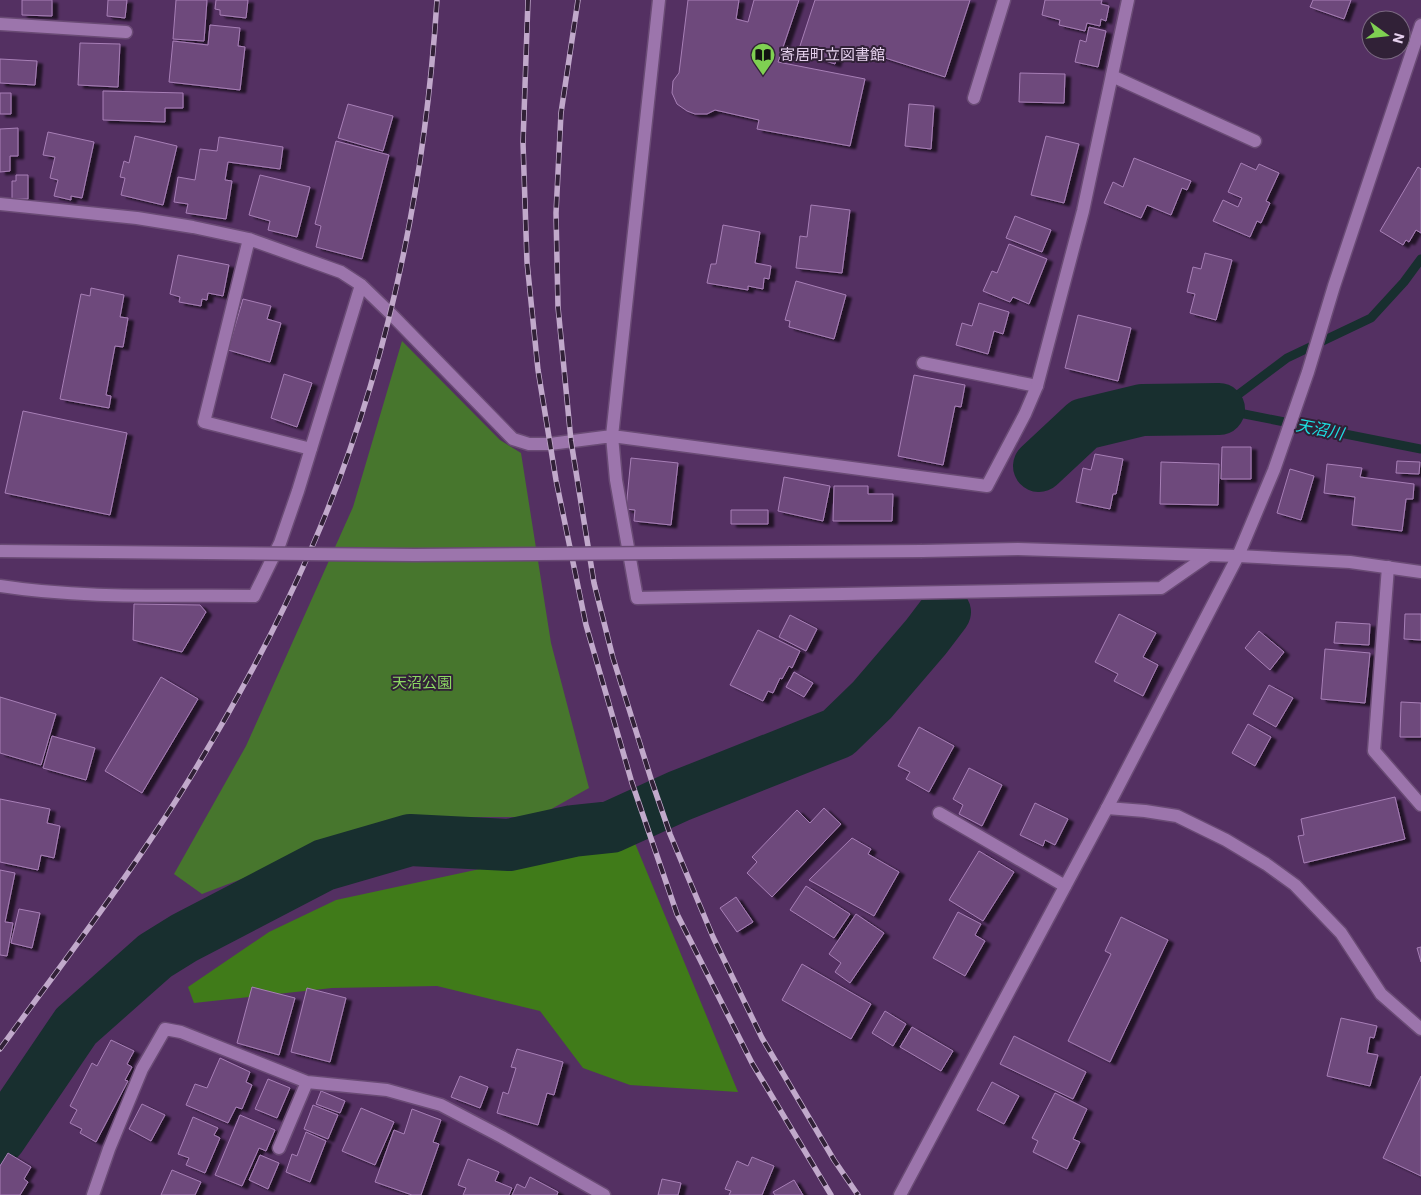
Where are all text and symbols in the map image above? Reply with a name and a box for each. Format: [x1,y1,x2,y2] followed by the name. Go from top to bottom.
[1361,10,1411,60] north arrow
[1390,32,1408,45] text: N
[750,42,776,76] library icon: 寄居町立図書館
[780,46,885,64] place label: 寄居町立図書館
[1295,416,1347,444] water label: 天沼川
[392,674,452,692] park label: 天沼公園

